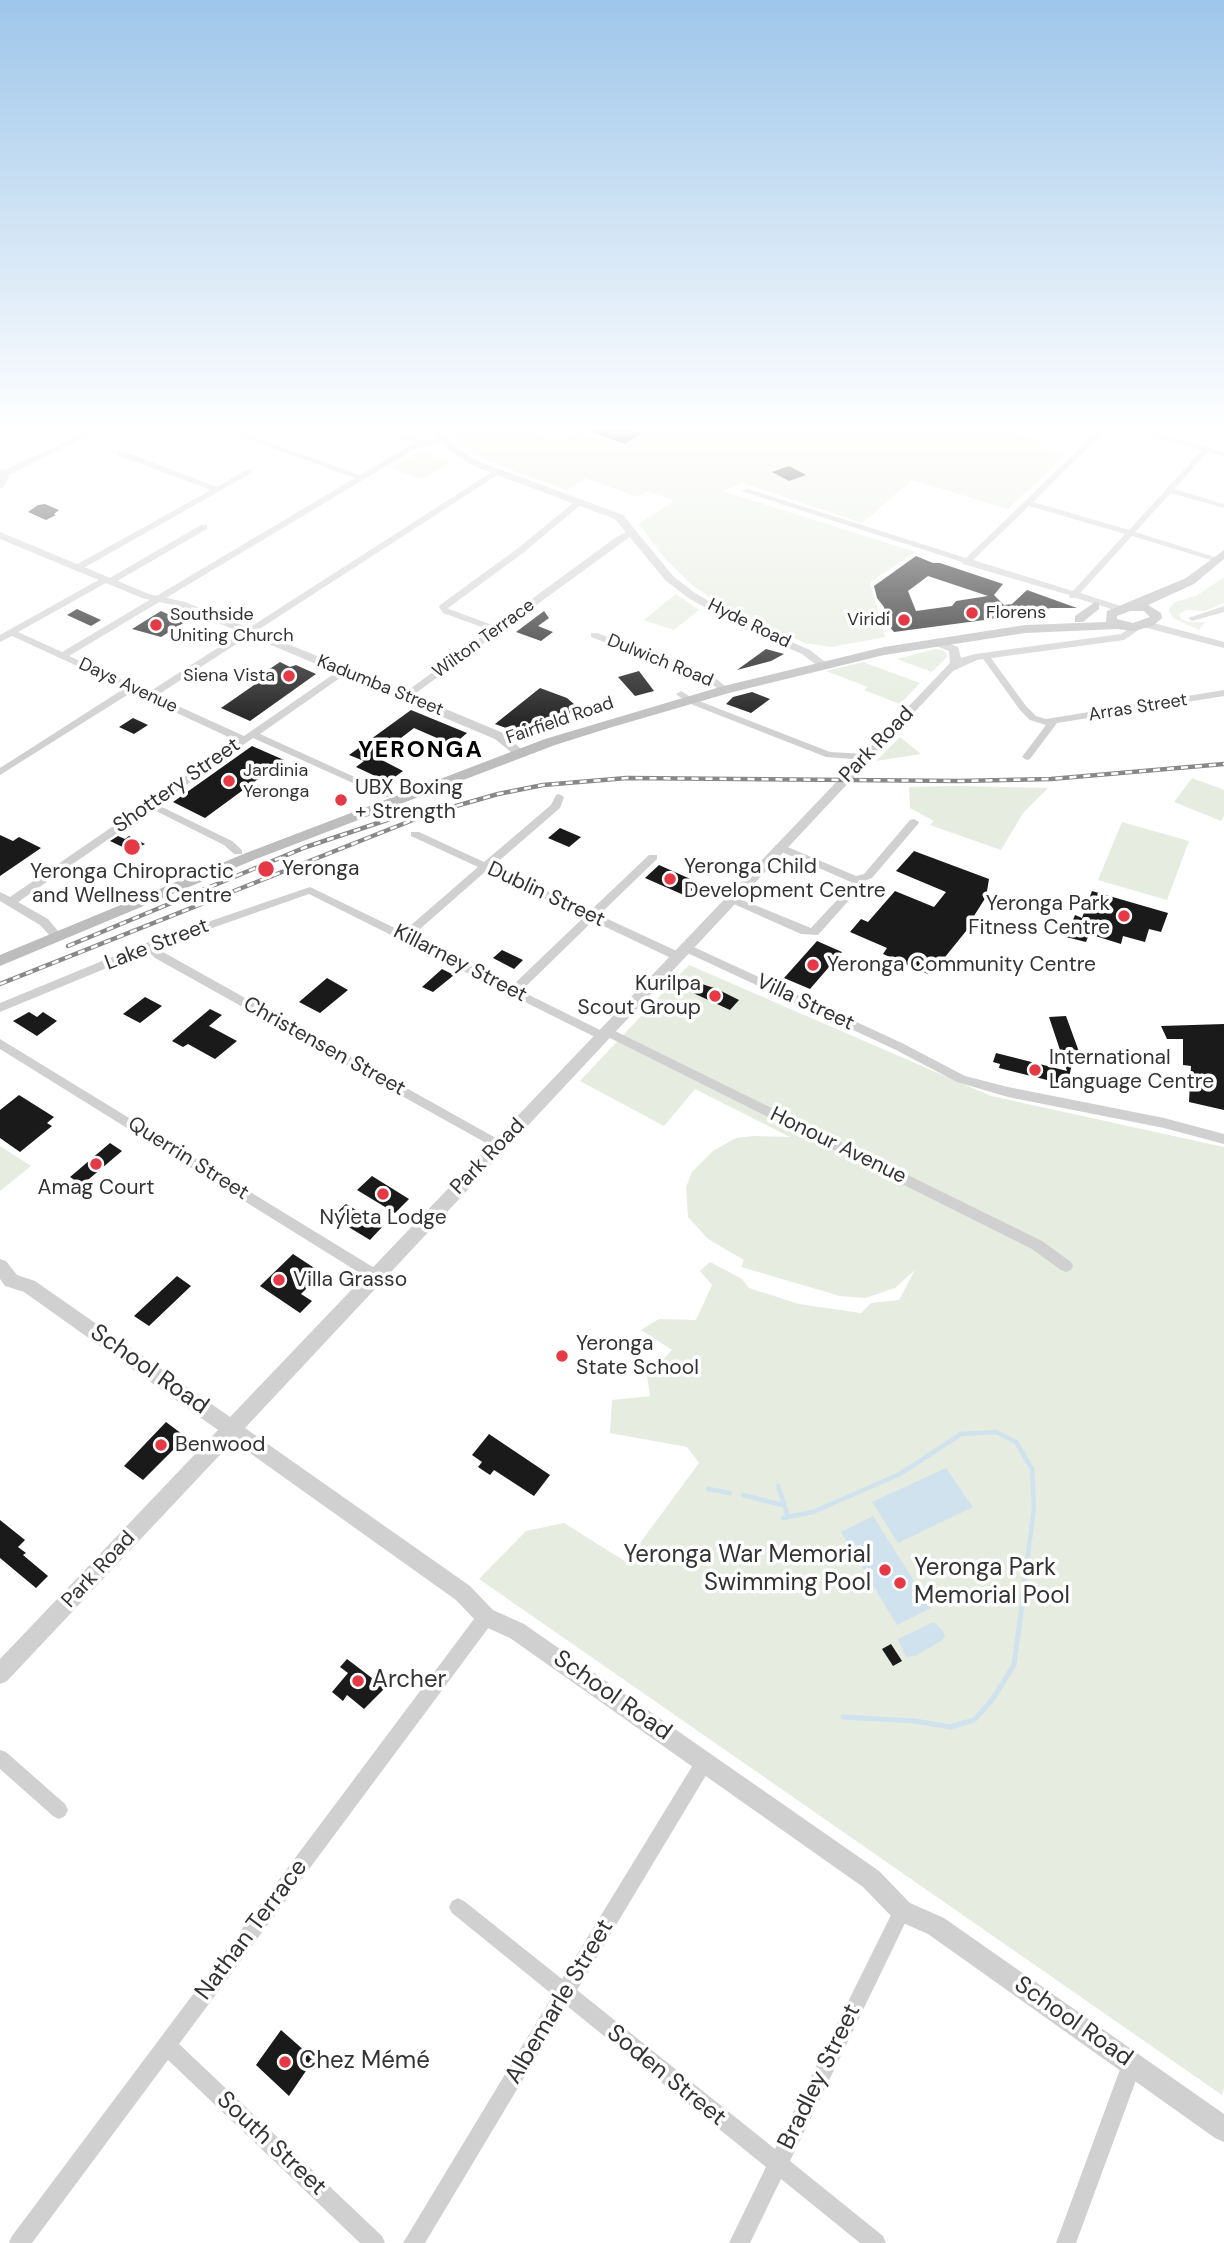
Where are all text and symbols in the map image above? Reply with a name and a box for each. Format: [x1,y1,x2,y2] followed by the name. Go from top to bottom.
[429,595,539,683] street label: Wilton Terrace
[704,595,794,653] street label: Hyde Road
[986,602,1046,624] place label: Florens
[170,604,294,646] place label: Southside Uniting Church
[964,605,980,621] marker: Florens
[847,609,890,631] place label: Viridi
[896,612,912,628] marker: Viridi
[148,617,164,633] marker: Southside Uniting Church
[604,630,716,692] street label: Dulwich Road
[314,651,446,721] street label: Kadumba Street
[75,654,181,718] street label: Days Avenue
[183,665,275,687] place label: Siena Vista
[281,668,297,684] marker: Siena Vista
[1087,690,1189,726] street label: Arras Street
[503,693,617,749] street label: Fairfield Road
[835,702,919,788] street label: Park Road
[109,733,245,839] street label: Shottery Street
[359,737,483,765] district label: YERONGA
[243,760,309,802] place label: Jardinia Yeronga
[221,773,237,789] marker: Jardinia Yeronga
[355,775,463,825] place label: UBX Boxing + Strength
[333,792,349,808] marker: UBX Boxing + Strength
[122,837,142,857] marker: Yeronga Chiropractic and Wellness Centre
[684,854,886,904] place label: Yeronga Child Development Centre
[282,856,359,882] place label: Yeronga
[483,857,609,933] street label: Dublin Street
[30,859,234,909] place label: Yeronga Chiropractic and Wellness Centre
[256,859,276,879] marker: Yeronga
[662,871,678,887] marker: Yeronga Child Development Centre
[968,891,1110,941] place label: Yeronga Park Fitness Centre
[1116,908,1132,924] marker: Yeronga Park Fitness Centre
[101,914,213,976] street label: Lake Street
[389,920,531,1008] street label: Killarney Street
[827,952,1096,978] place label: Yeronga Community Centre
[805,957,821,973] marker: Yeronga Community Centre
[752,969,858,1037] street label: Villa Street
[578,971,701,1021] place label: Kurilpa Scout Group
[707,988,723,1004] marker: Kurilpa Scout Group
[238,992,410,1102] street label: Christensen Street
[1049,1045,1214,1095] place label: International Language Centre
[1027,1062,1043,1078] marker: International Language Centre
[766,1102,910,1190] street label: Honour Avenue
[123,1112,253,1206] street label: Querrin Street
[446,1114,530,1200] street label: Park Road
[88,1156,104,1172] marker: Amag Court
[38,1175,154,1201] place label: Amag Court
[375,1186,391,1202] marker: Nyleta Lodge
[319,1205,447,1231] place label: Nyleta Lodge
[293,1267,407,1293] place label: Villa Grasso
[271,1272,287,1288] marker: Villa Grasso
[84,1319,214,1421] street label: School Road
[576,1331,699,1381] place label: Yeronga State School
[554,1348,570,1364] marker: Yeronga State School
[175,1432,265,1458] place label: Benwood
[153,1437,169,1453] marker: Benwood
[57,1526,141,1614] street label: Park Road
[623,1542,871,1598] place label: Yeronga War Memorial Swimming Pool
[914,1555,1070,1611] place label: Yeronga Park Memorial Pool
[877,1562,893,1578] marker: Yeronga War Memorial Swimming Pool
[892,1575,908,1591] marker: Yeronga Park Memorial Pool
[547,1645,677,1747] street label: School Road
[372,1667,446,1695] place label: Archer
[350,1673,366,1689] marker: Archer
[190,1854,314,2006] street label: Nathan Terrace
[500,1915,620,2089] street label: Albemarle Street
[1008,1971,1138,2073] street label: School Road
[772,2000,868,2154] street label: Bradley Street
[601,2019,731,2133] street label: Soden Street
[299,2048,430,2076] place label: Chez Mémé
[277,2054,293,2070] marker: Chez Mémé
[210,2086,332,2202] street label: South Street

